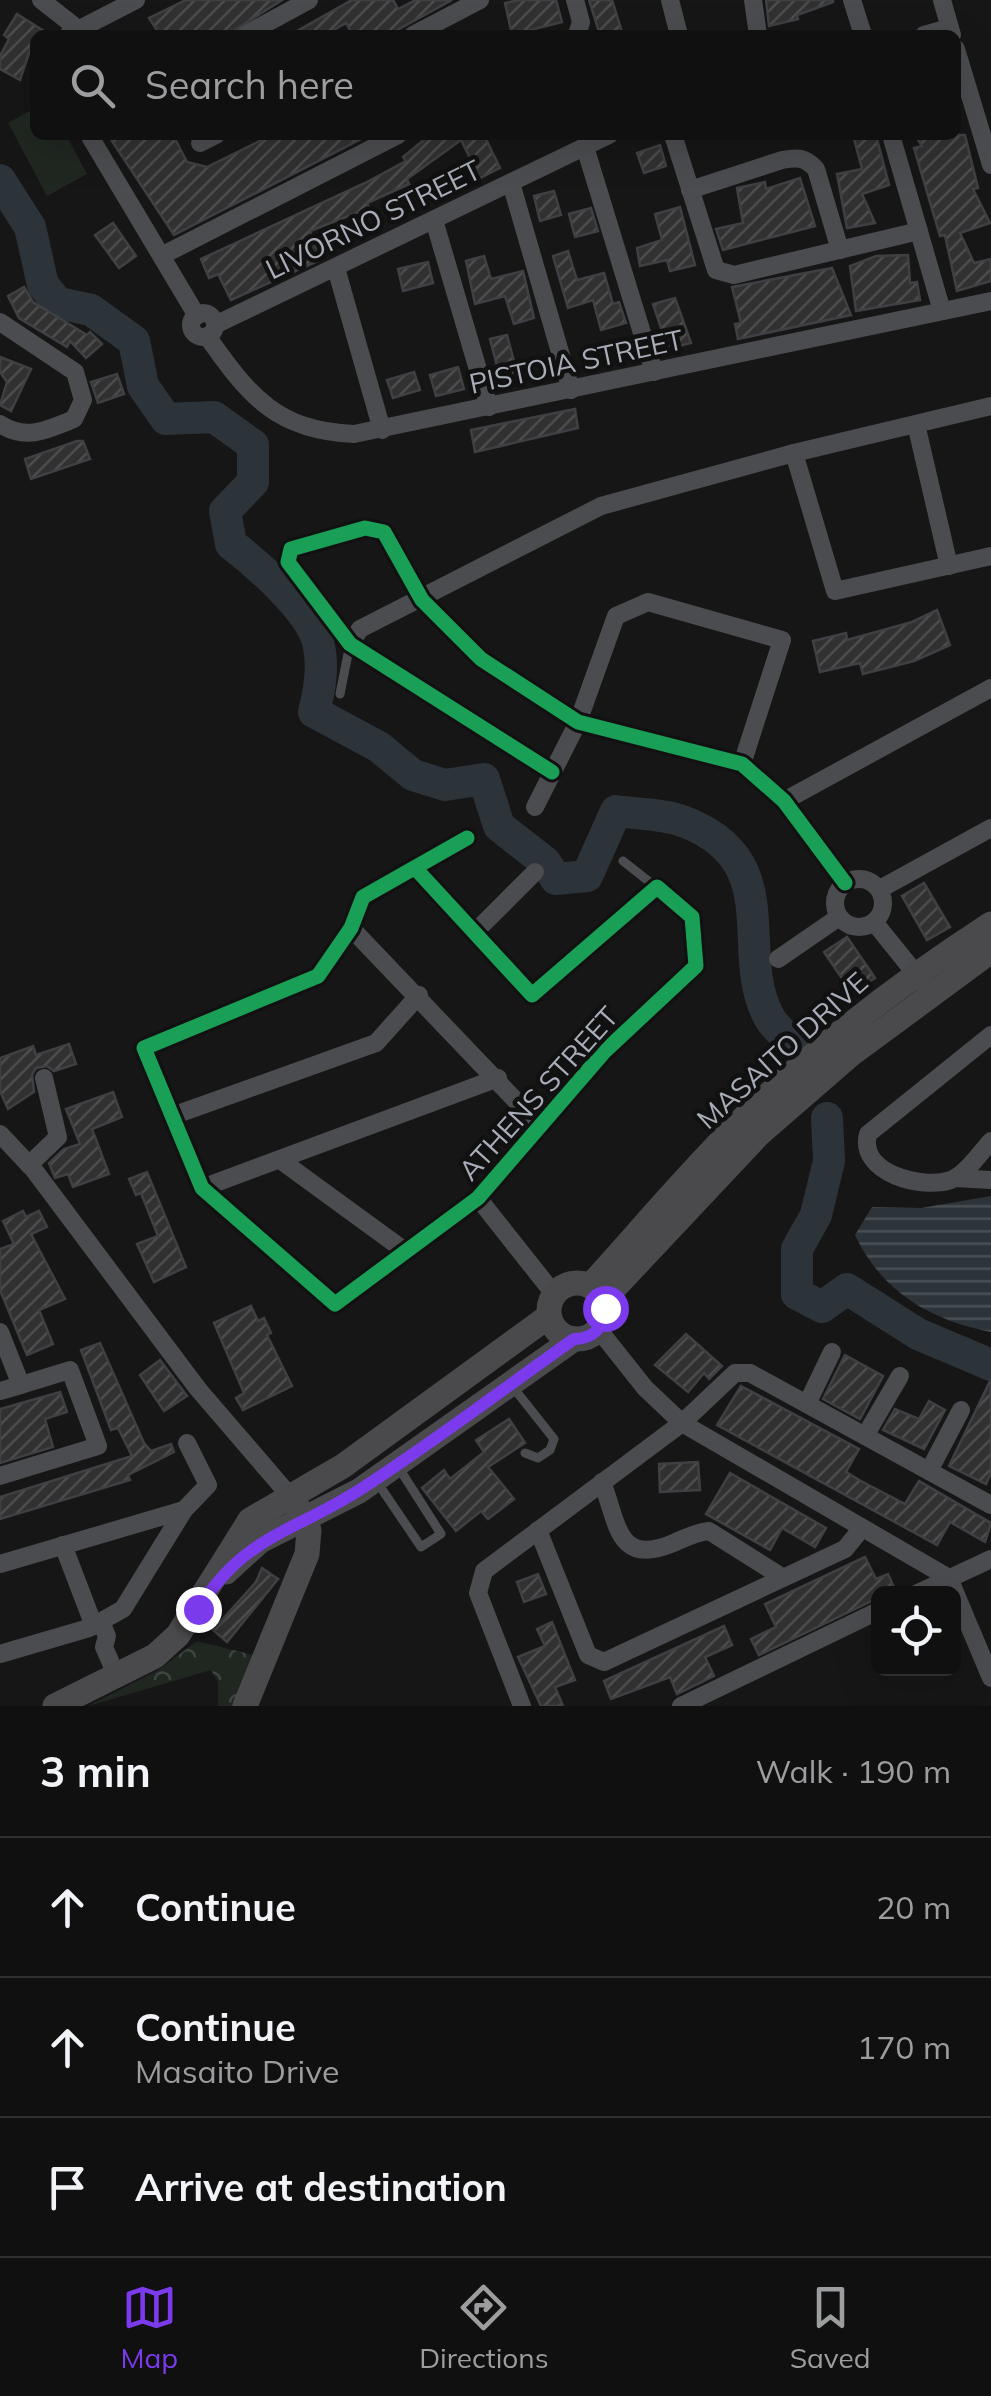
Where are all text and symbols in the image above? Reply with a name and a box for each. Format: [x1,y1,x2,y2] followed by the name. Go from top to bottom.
[30,30,961,140] search box
[65,58,120,113] icon: search
[145,61,354,109] text: Search here
[260,152,486,286] street label: LIVORNO STREET
[466,321,686,401] street label: PISTOIA STREET
[689,964,875,1136] street label: MASAITO DRIVE
[451,999,625,1187] street label: ATHENS STREET
[583,1286,629,1332] route start
[871,1586,961,1676] map controls
[871,1586,961,1676] button: locate
[176,1587,222,1633] route end
[40,1745,151,1798] text: 3 min
[756,1751,951,1791] text: Walk · 190 m
[40,1880,95,1935] icon: ahead
[135,1883,296,1931] text: Continue
[876,1887,951,1927] text: 20 m
[135,2003,296,2051] text: Continue
[40,2020,95,2075] icon: ahead
[857,2027,951,2067] text: 170 m
[135,2051,339,2091] text: Masaito Drive
[40,2160,95,2215] icon: arrive
[135,2163,507,2211] text: Arrive at destination
[121,2280,178,2375] tab: Map
[419,2280,549,2375] tab: Directions
[790,2280,870,2375] tab: Saved

